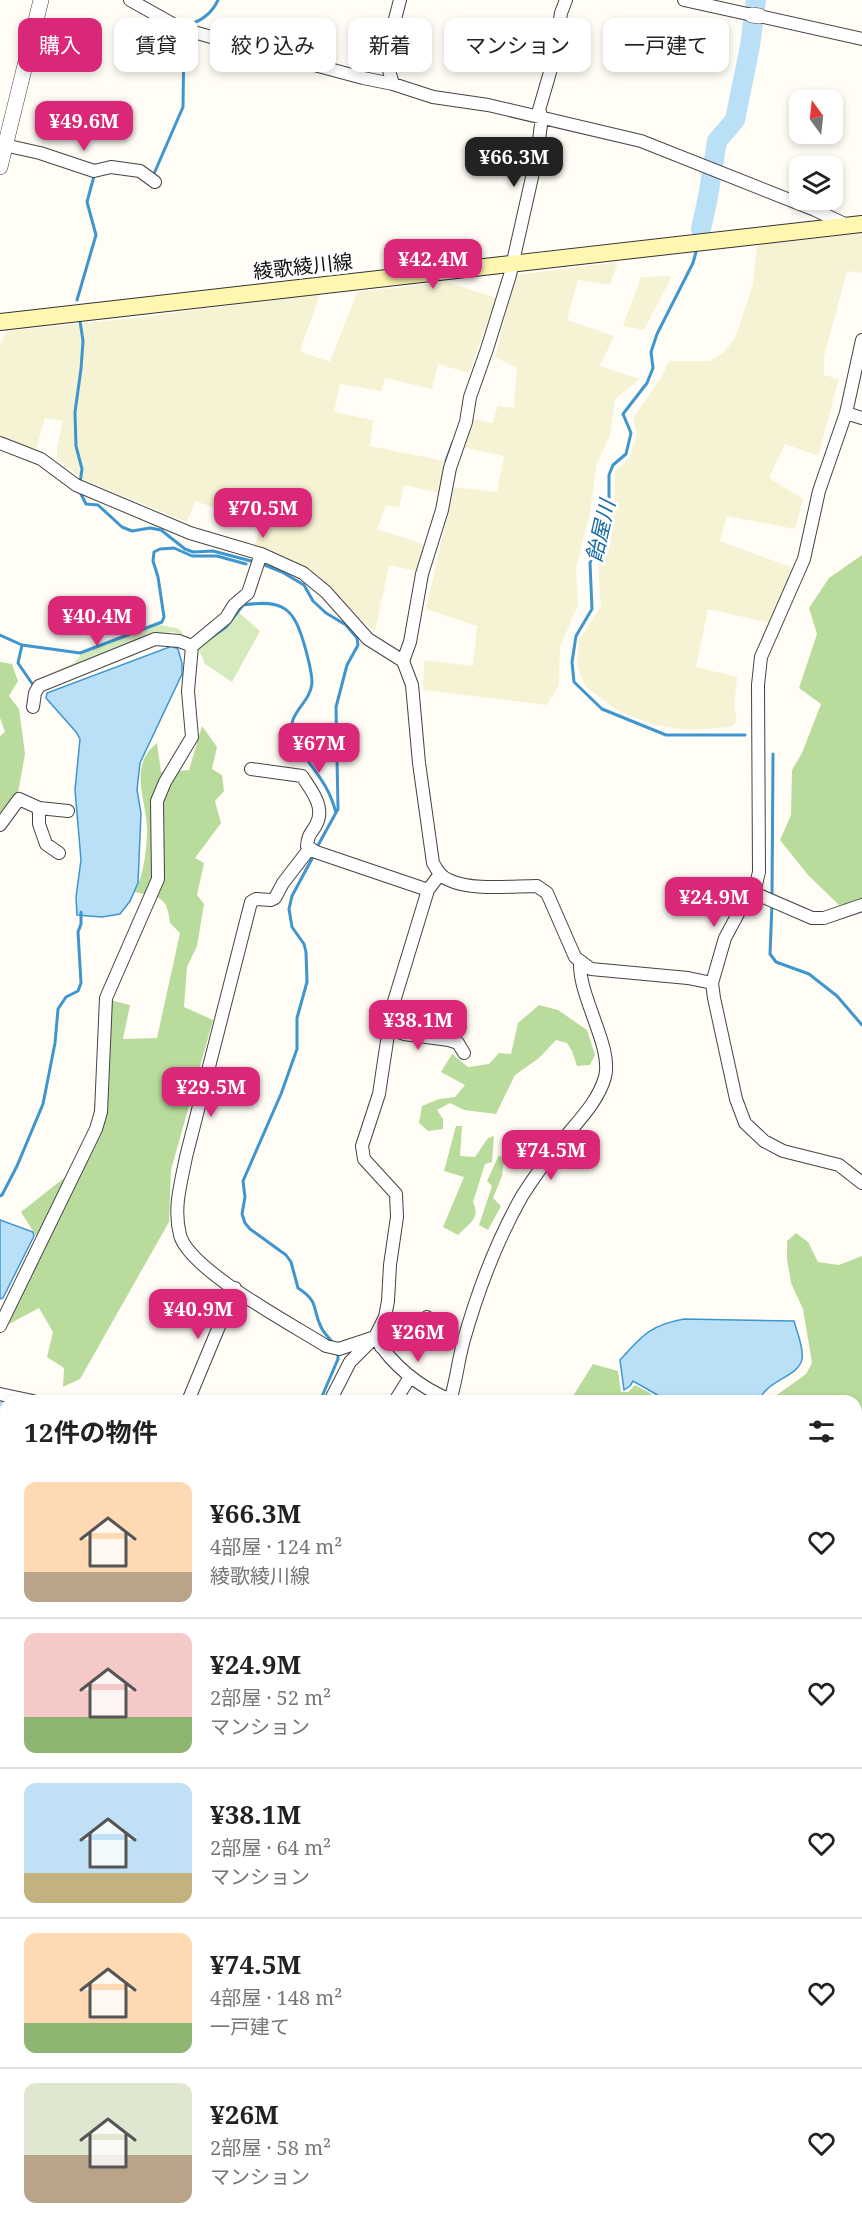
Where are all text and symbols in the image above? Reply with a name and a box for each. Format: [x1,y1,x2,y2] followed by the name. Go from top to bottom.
[18,18,102,72] chip: 購入
[114,18,198,72] chip: 賃貸
[210,18,336,72] chip: 絞り込み
[348,18,432,72] chip: 新着
[444,18,591,72] chip: マンション
[603,18,729,72] chip: 一戸建て
[789,90,843,144] north arrow
[789,90,843,210] map controls
[35,101,133,152] pin: ¥49.6M
[49,107,119,134] text: ¥49.6M
[465,137,563,188] pin: ¥66.3M
[479,143,549,170] text: ¥66.3M
[789,156,843,210] button: layers
[384,239,482,290] pin: ¥42.4M
[398,245,468,272] text: ¥42.4M
[252,247,354,285] street label: 綾歌綾川線
[214,488,312,539] pin: ¥70.5M
[228,494,298,521] text: ¥70.5M
[579,495,621,565] water label: 飴屋川
[48,596,146,647] pin: ¥40.4M
[62,602,132,629] text: ¥40.4M
[283,723,355,774] pin: ¥67M
[293,729,345,756] text: ¥67M
[665,877,763,928] pin: ¥24.9M
[679,883,749,910] text: ¥24.9M
[369,1000,467,1051] pin: ¥38.1M
[383,1006,453,1033] text: ¥38.1M
[162,1067,260,1118] pin: ¥29.5M
[176,1073,246,1100] text: ¥29.5M
[502,1130,600,1181] pin: ¥74.5M
[516,1136,586,1163] text: ¥74.5M
[149,1289,247,1340] pin: ¥40.9M
[163,1295,233,1322] text: ¥40.9M
[382,1312,454,1363] pin: ¥26M
[392,1318,444,1345] text: ¥26M
[24,1414,157,1450] text: 12件の物件
[805,1415,838,1448] icon: filters
[210,1495,301,1531] text: ¥66.3M
[72,1506,144,1578] icon: home
[805,1526,838,1559] icon: heart
[210,1533,342,1560] text: 4部屋 · 124 m²
[210,1562,310,1589] text: 綾歌綾川線
[210,1646,301,1682] text: ¥24.9M
[72,1657,144,1729] icon: home
[805,1677,838,1710] icon: heart
[210,1684,331,1711] text: 2部屋 · 52 m²
[210,1713,310,1740] text: マンション
[210,1796,301,1832] text: ¥38.1M
[72,1807,144,1879] icon: home
[805,1827,838,1860] icon: heart
[210,1834,331,1861] text: 2部屋 · 64 m²
[210,1863,310,1890] text: マンション
[210,1946,301,1982] text: ¥74.5M
[72,1957,144,2029] icon: home
[805,1977,838,2010] icon: heart
[210,1984,342,2011] text: 4部屋 · 148 m²
[210,2013,290,2040] text: 一戸建て
[210,2096,279,2132] text: ¥26M
[72,2107,144,2179] icon: home
[805,2127,838,2160] icon: heart
[210,2134,331,2161] text: 2部屋 · 58 m²
[210,2163,310,2190] text: マンション

